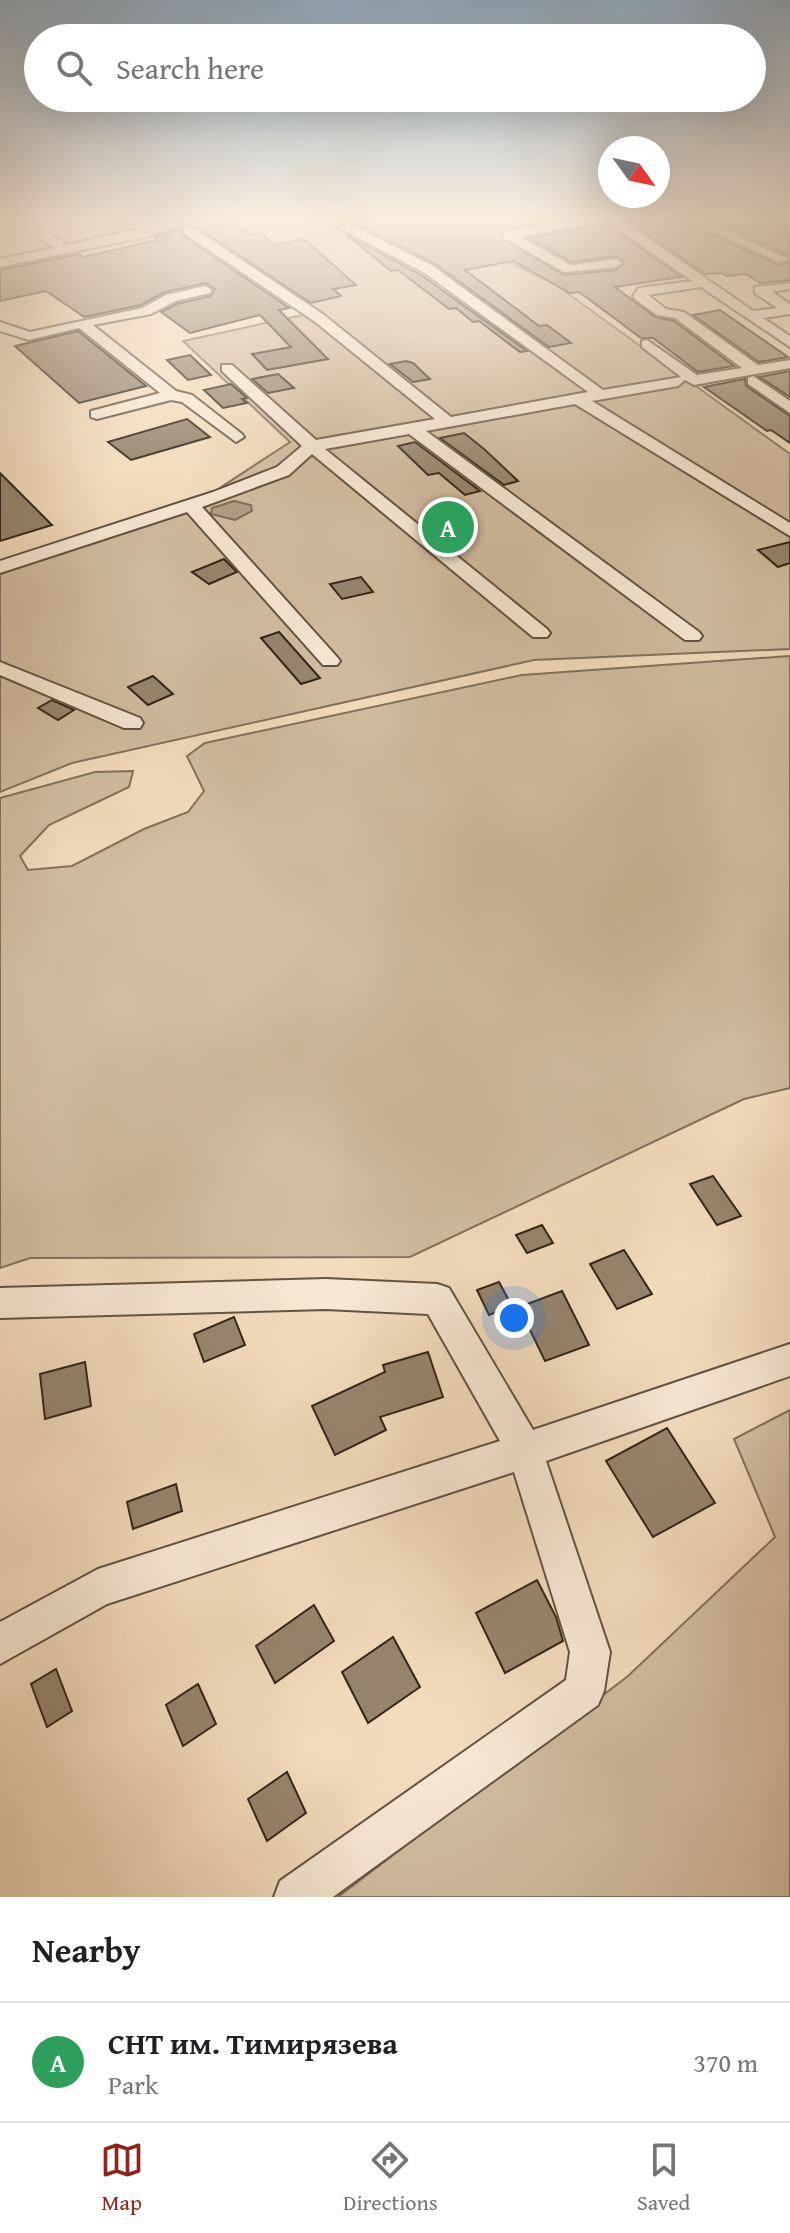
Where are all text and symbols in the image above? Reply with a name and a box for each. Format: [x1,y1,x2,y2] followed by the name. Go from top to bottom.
[24,24,766,112] search box
[52,46,96,90] icon: search
[116,46,264,90] text: Search here
[598,136,670,208] north arrow
[422,497,474,557] pin: A
[494,1298,534,1338] your location
[32,1925,141,1974] text: Nearby
[108,2021,398,2065] text: СНТ им. Тимирязева
[50,2043,66,2082] text: A
[693,2043,758,2082] text: 370 m
[108,2065,158,2104] text: Park
[100,2138,144,2218] tab: Map
[343,2138,438,2218] tab: Directions
[637,2138,690,2218] tab: Saved

